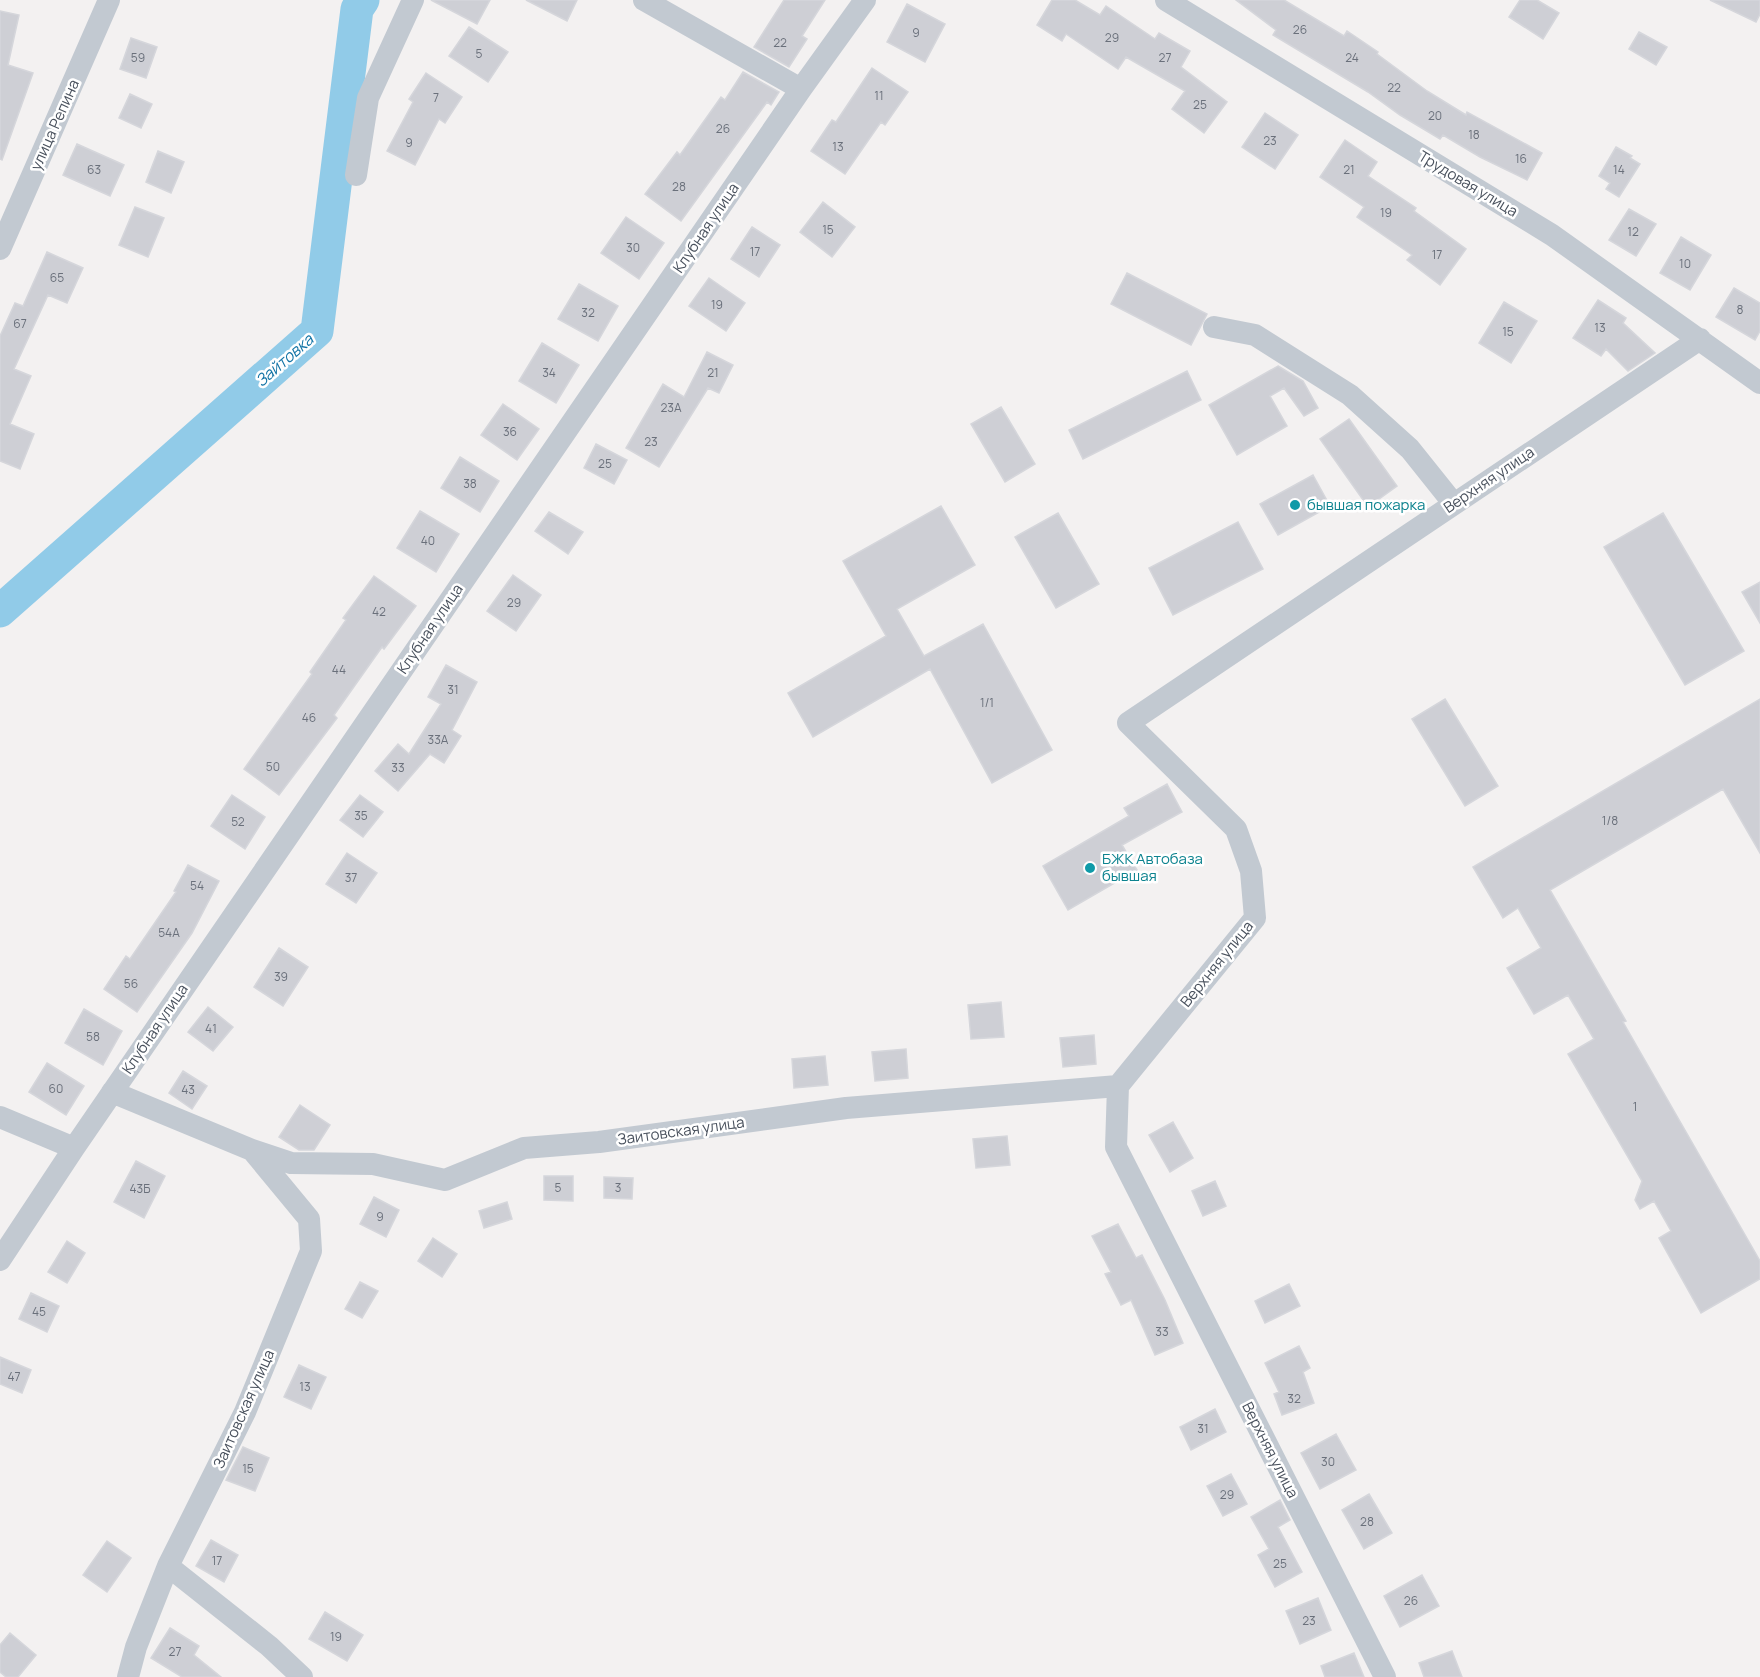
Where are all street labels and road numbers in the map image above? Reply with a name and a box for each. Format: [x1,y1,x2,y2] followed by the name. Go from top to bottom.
[25,76,84,174] street label: улица Репина
[1415,146,1522,221] street label: Трудовая улица
[668,179,743,277] street label: Клубная улица
[1439,441,1538,518] street label: Верхняя улица
[392,580,467,678] street label: Клубная улица
[1175,916,1258,1011] street label: Верхняя улица
[117,980,192,1078] street label: Клубная улица
[616,1111,746,1150] street label: Заитовская улица
[208,1346,279,1471] street label: Заитовская улица
[1237,1398,1304,1501] street label: Верхняя улица

